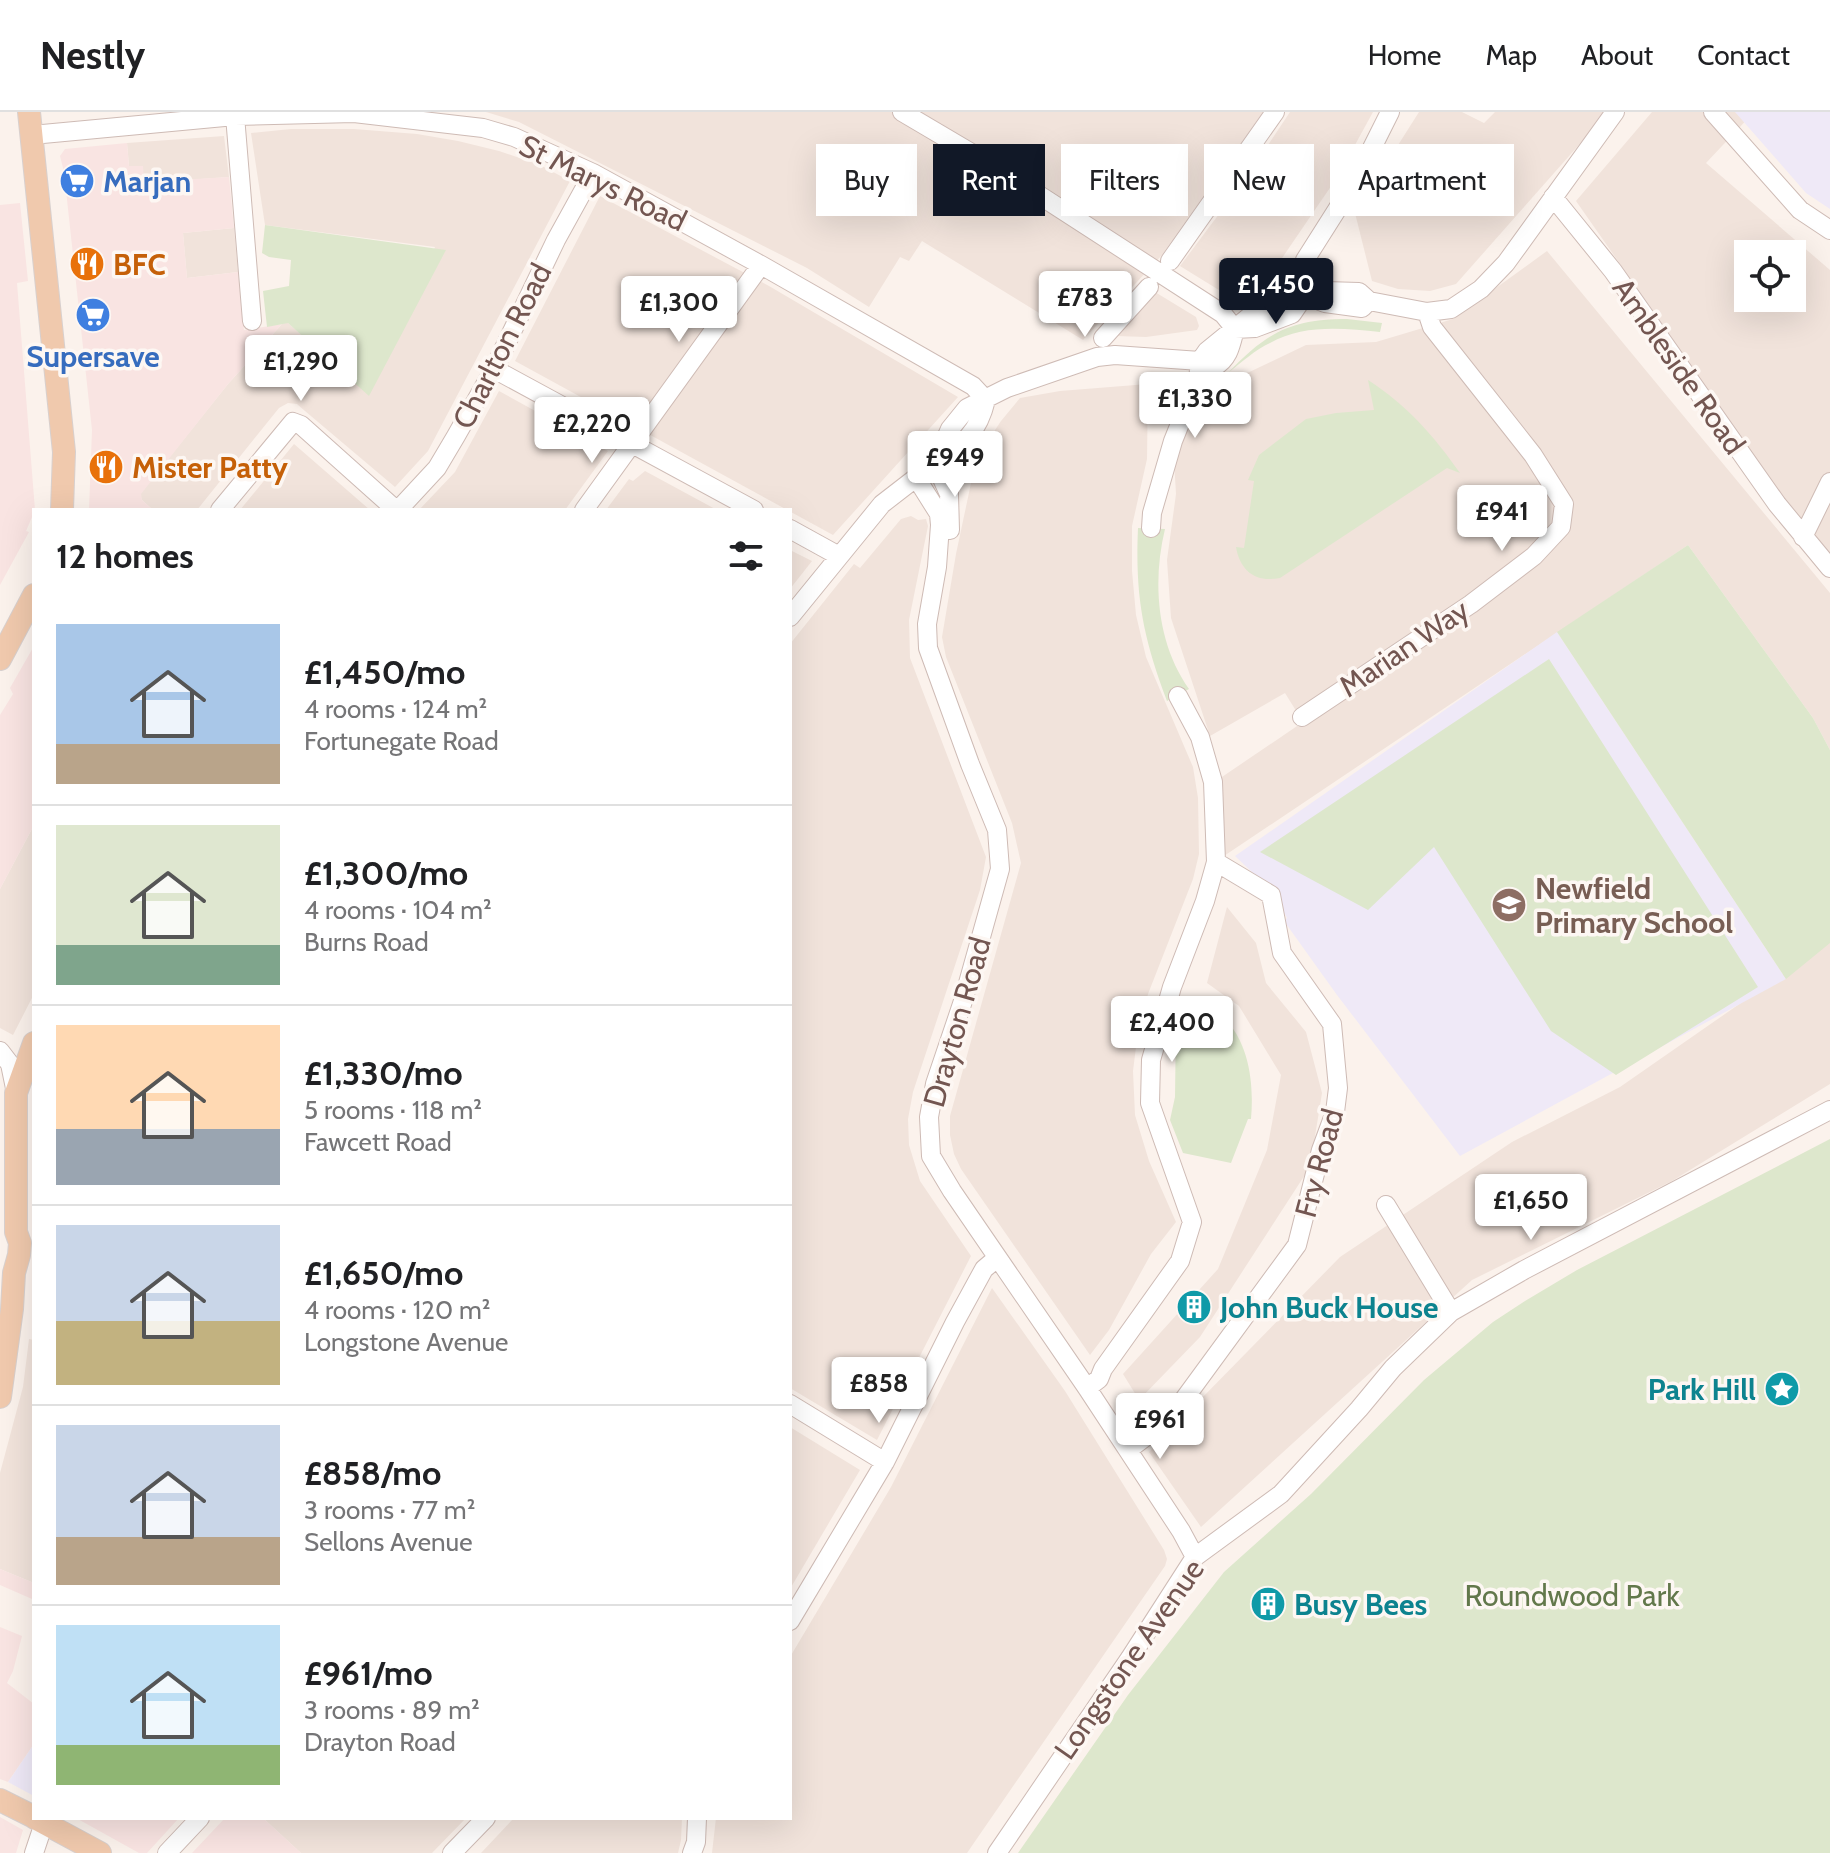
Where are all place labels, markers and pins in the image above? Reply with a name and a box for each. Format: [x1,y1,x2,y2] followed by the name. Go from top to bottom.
[58,162,96,200] supermarket icon: Marjan
[103,163,191,200] place label: Marjan
[68,245,106,283] restaurant icon: BFC
[113,246,166,283] place label: BFC
[1211,258,1341,326] pin: £1,450
[1038,271,1132,339] pin: £783
[614,276,744,344] pin: £1,300
[74,296,112,334] supermarket icon: Supersave
[236,335,366,403] pin: £1,290
[26,338,160,375] place label: Supersave
[1130,372,1260,440] pin: £1,330
[527,397,657,465] pin: £2,220
[908,431,1002,499] pin: £949
[87,448,125,486] restaurant icon: Mister Patty
[132,449,289,486] place label: Mister Patty
[1455,485,1549,553] pin: £941
[1535,870,1733,941] place label: Newfield Primary School
[1490,886,1528,924] school or university icon: Newfield Primary School
[1107,996,1237,1064] pin: £2,400
[1466,1174,1596,1242] pin: £1,650
[1175,1288,1213,1326] building icon: John Buck House
[1219,1289,1438,1326] place label: John Buck House
[832,1357,926,1425] pin: £858
[1763,1370,1801,1408] place icon: Park Hill
[1648,1371,1756,1408] place label: Park Hill
[1113,1393,1207,1461] pin: £961
[1249,1585,1287,1623] building icon: Busy Bees
[1294,1586,1427,1623] place label: Busy Bees

